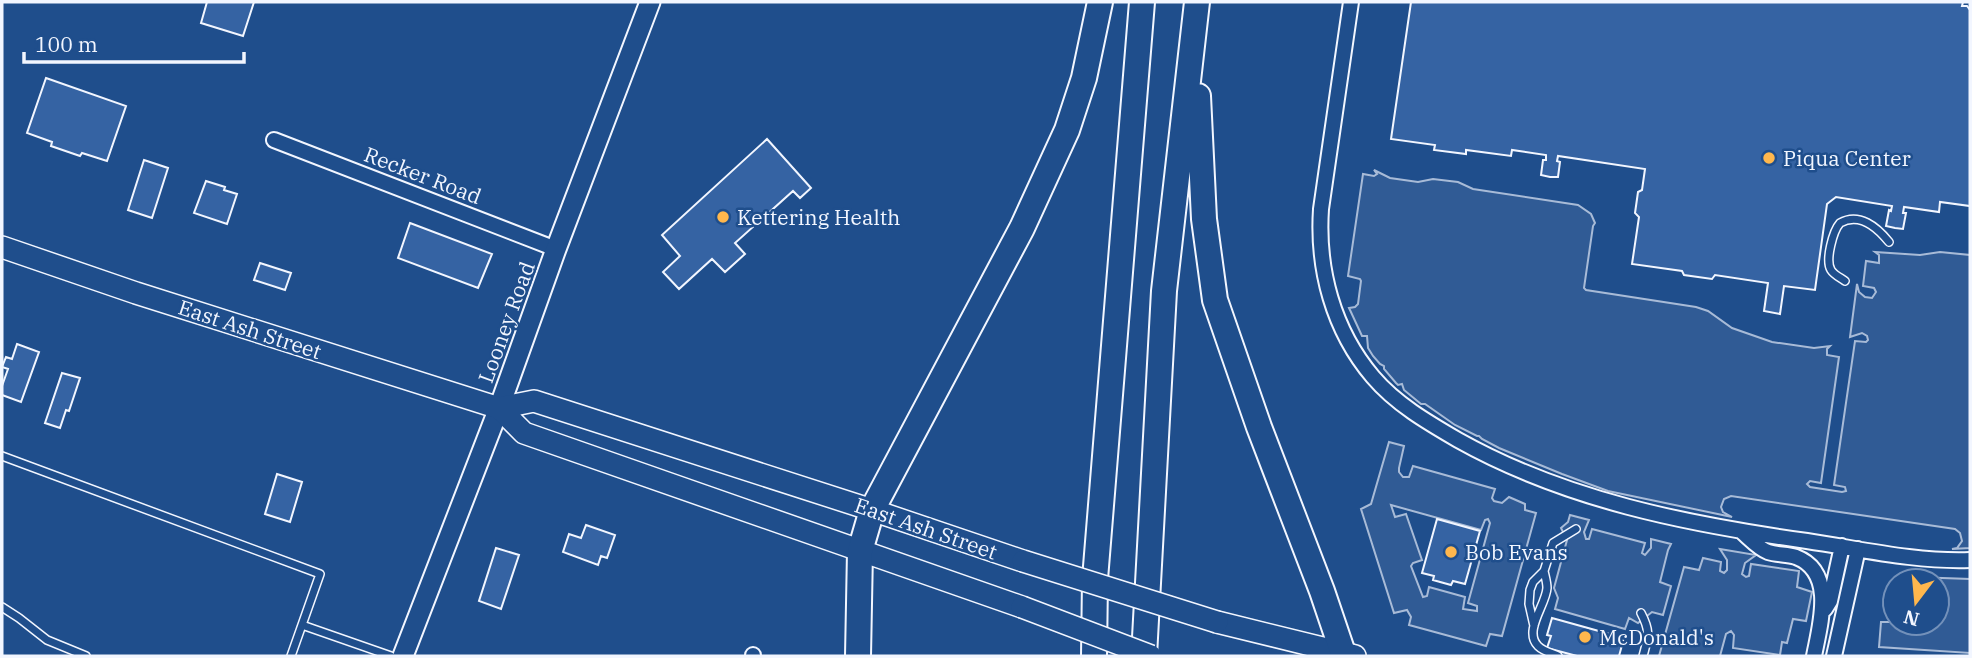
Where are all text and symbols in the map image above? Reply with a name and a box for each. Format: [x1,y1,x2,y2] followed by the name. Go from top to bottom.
[24,21,245,65] scale bar
[35,30,98,58] text: 100 m
[360,140,486,210] street label: Recker Road
[1783,144,1911,172] place label: Piqua Center
[1761,150,1777,166] marker: Piqua Center
[737,203,900,231] place label: Kettering Health
[715,209,731,225] marker: Kettering Health
[471,257,541,387] street label: Looney Road
[175,293,325,365] street label: East Ash Street
[851,491,1001,565] street label: East Ash Street
[1465,538,1568,566] place label: Bob Evans
[1443,544,1459,560] marker: Bob Evans
[1881,567,1951,637] north arrow
[1901,605,1922,632] text: N
[1599,623,1714,651] place label: McDonald's
[1577,629,1593,645] marker: McDonald's

